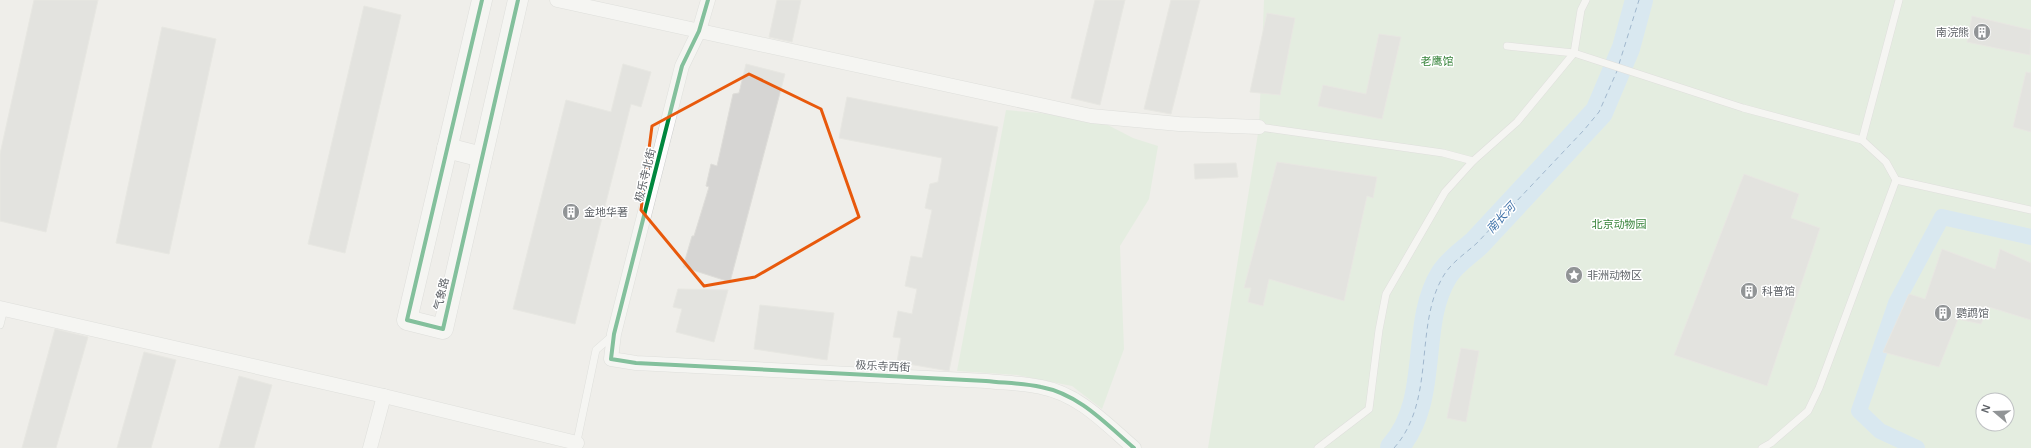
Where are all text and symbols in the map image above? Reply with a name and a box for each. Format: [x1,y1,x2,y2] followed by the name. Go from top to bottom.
[1972,22,1992,42] building icon: 南浣熊
[1936,26,1969,38] place label: 南浣熊
[1421,55,1454,67] park label: 老鹰馆
[633,147,657,203] street label: 极乐寺北街
[1484,199,1520,236] water label: 南长河
[561,202,581,222] building icon: 金地华著
[584,206,628,218] place label: 金地华著
[1592,218,1647,230] park label: 北京动物园
[1564,265,1584,285] place icon: 非洲动物区
[1587,269,1642,281] place label: 非洲动物区
[431,277,451,311] street label: 气象路
[1739,281,1759,301] building icon: 科普馆
[1762,285,1795,297] place label: 科普馆
[1933,303,1953,323] building icon: 鹦鹉馆
[1956,307,1989,319] place label: 鹦鹉馆
[855,359,911,373] street label: 极乐寺西街
[1975,392,2015,432] north arrow
[1979,403,1993,414] text: N

